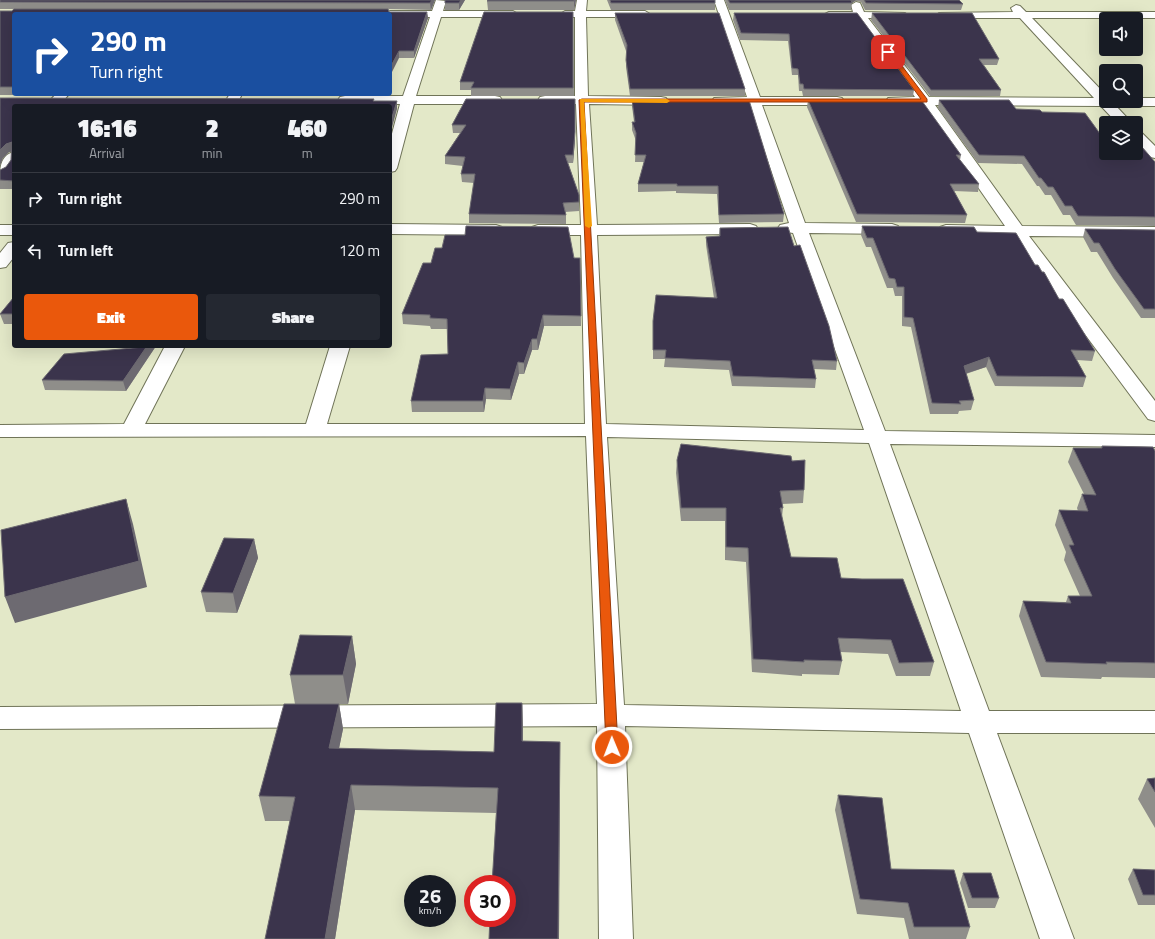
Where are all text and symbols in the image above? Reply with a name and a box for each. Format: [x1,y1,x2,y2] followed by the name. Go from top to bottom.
[1099,12,1143,160] map controls
[1099,12,1143,56] button: sound
[90,19,167,62] text: 290 m
[24,28,76,80] icon: right
[871,35,905,69] pin
[877,41,899,63] icon: arrive
[90,58,163,85] text: Turn right
[1099,64,1143,108] button: search
[77,110,137,146] text: 16:16
[205,110,219,146] text: 2
[287,110,327,146] text: 460
[1099,116,1143,160] button: layers
[89,143,124,163] text: Arrival
[202,143,222,163] text: min
[302,143,313,163] text: m
[58,187,122,210] text: Turn right
[339,187,380,210] text: 290 m
[24,188,46,210] icon: right
[58,239,113,262] text: Turn left
[339,239,380,262] text: 120 m
[24,240,46,262] icon: left
[24,294,198,340] button: Exit
[206,294,380,340] button: Share
[591,726,633,768] position arrow
[464,875,516,927] speed limit sign: 30
[419,880,441,911] text: 26
[419,903,441,918] text: km/h

